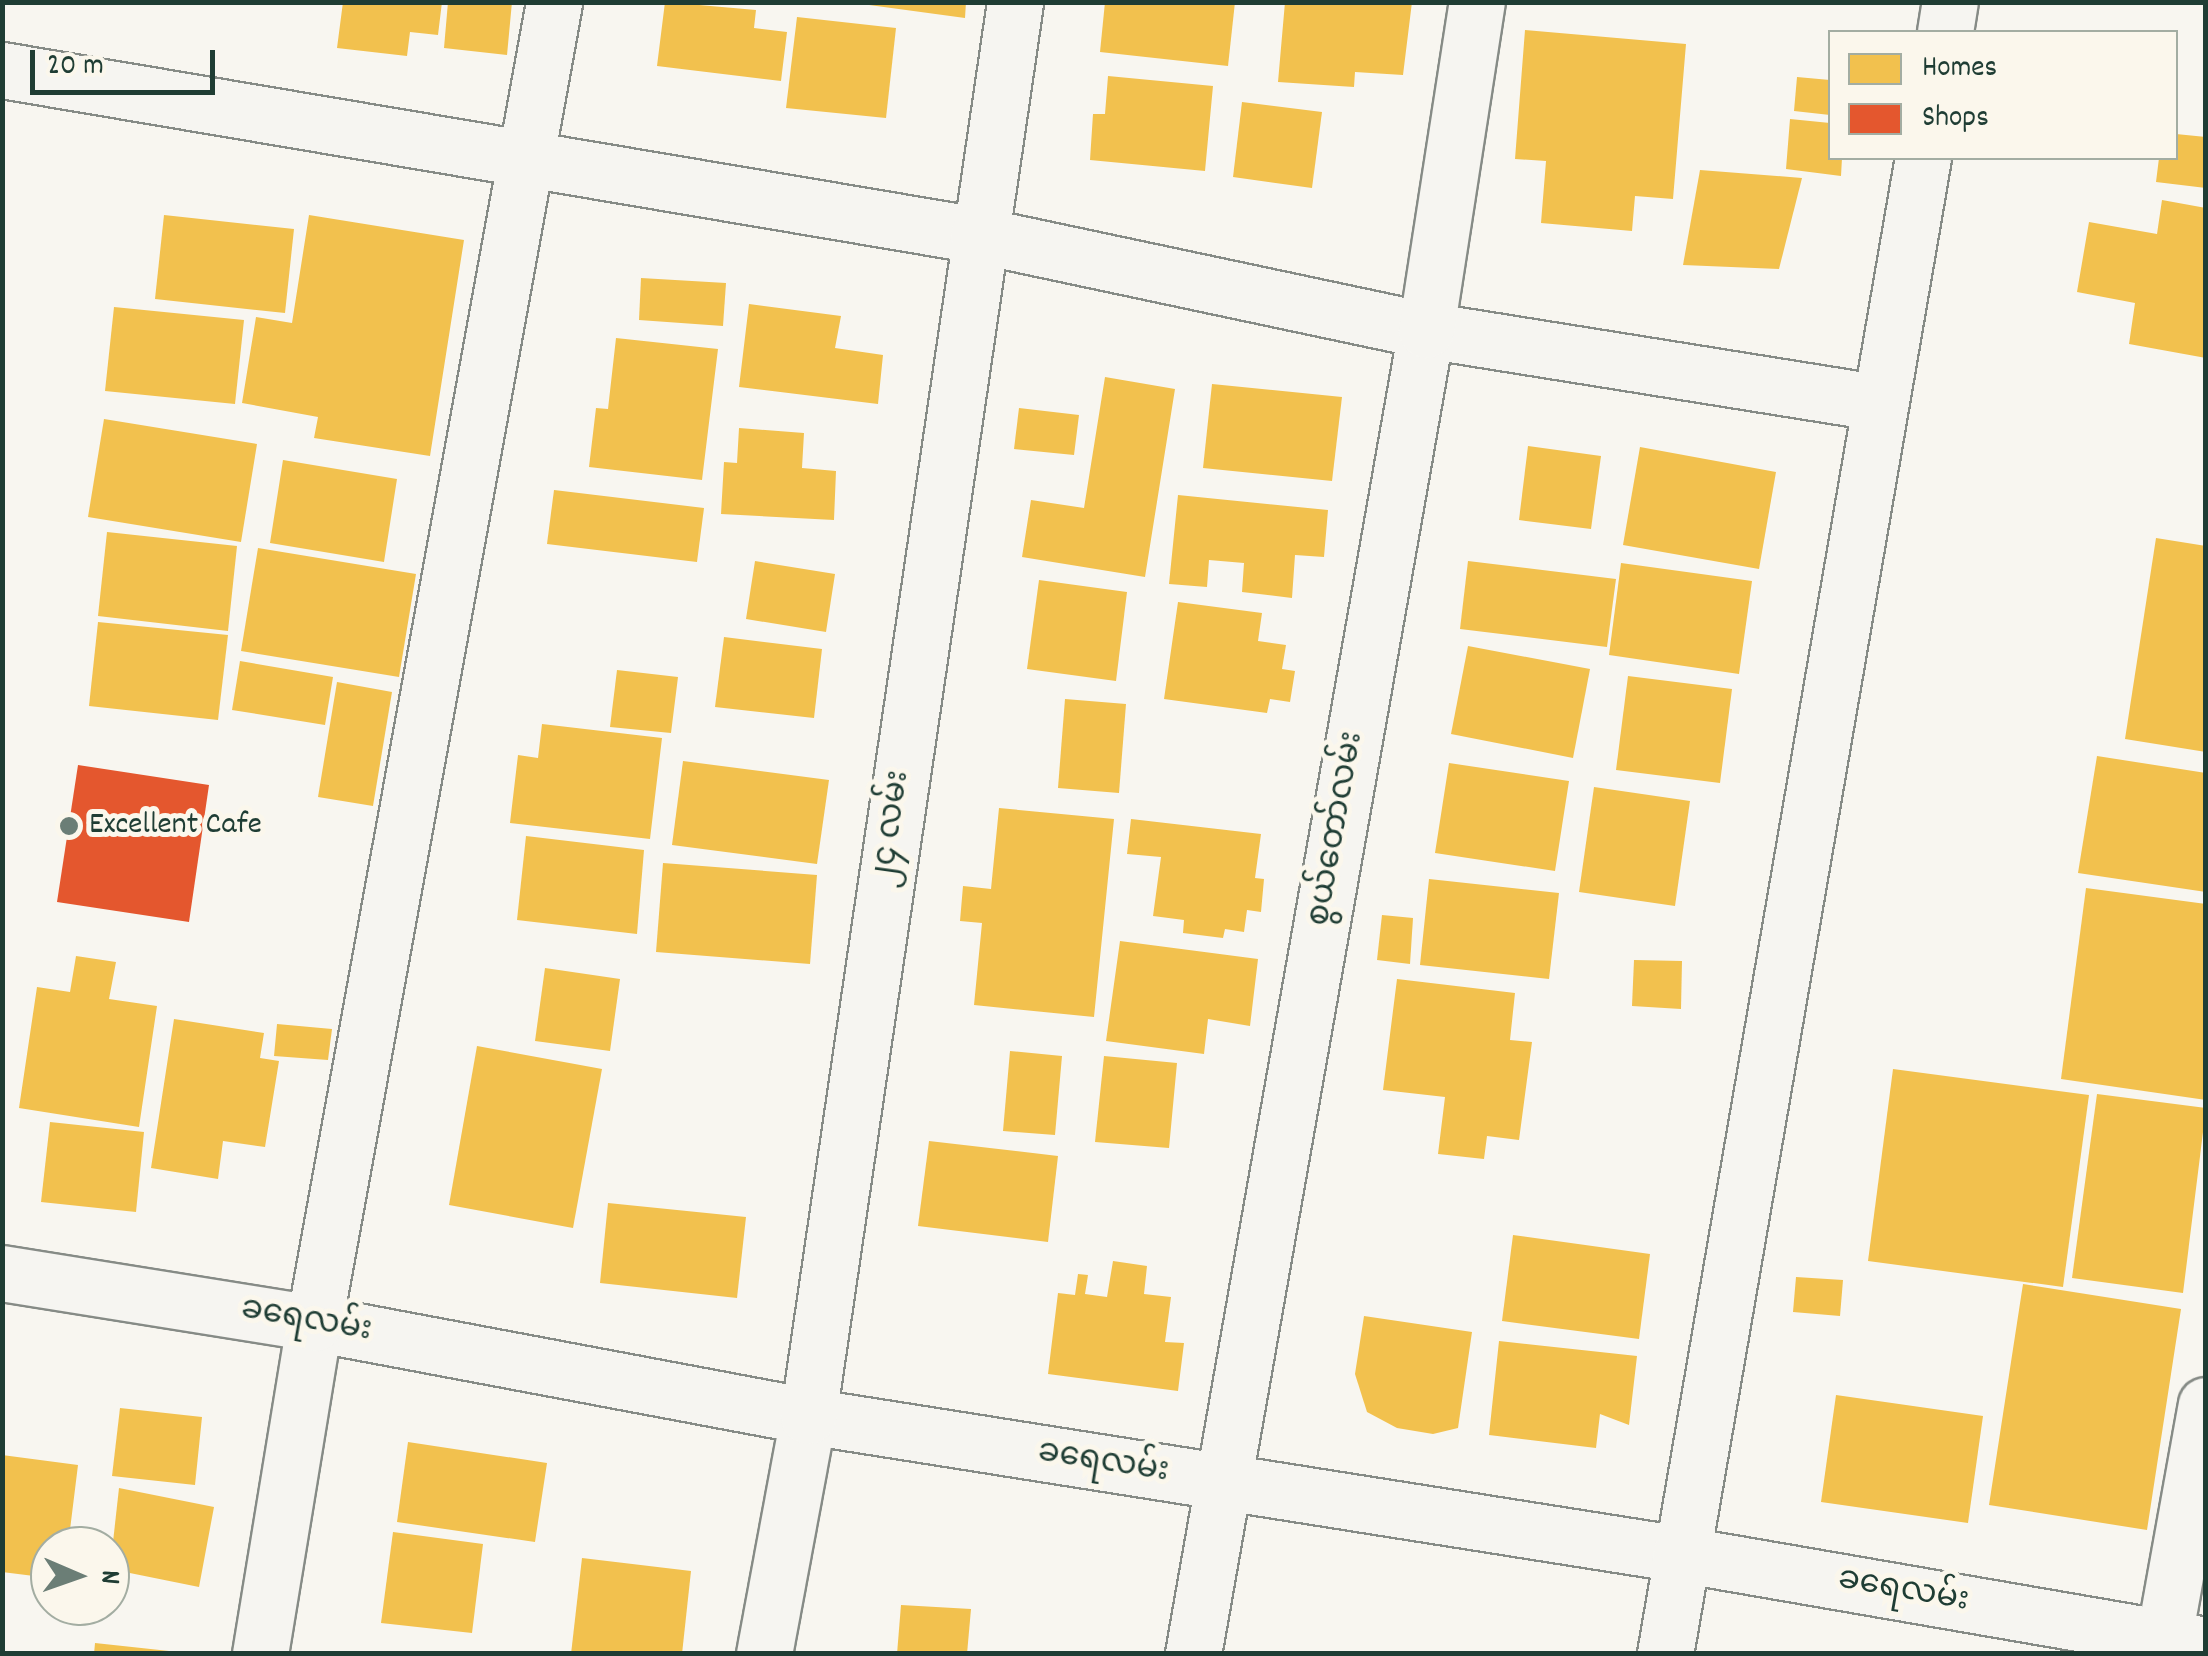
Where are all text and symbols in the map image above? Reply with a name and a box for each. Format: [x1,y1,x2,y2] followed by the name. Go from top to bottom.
[35,30,220,92] scale bar
[1828,30,2178,160] legend
[47,46,104,89] text: 20 m
[1922,48,1997,91] text: Homes
[1922,98,1989,141] text: Shops
[1302,729,1374,929] street label: စွယ်တော်လမ်း
[866,768,920,890] street label: ၂၄ လမ်း
[89,807,262,845] place label: Excellent Cafe
[58,815,80,837] marker: Excellent Cafe
[238,1292,374,1352] street label: ခရေလမ်း
[1035,1435,1171,1493] street label: ခရေလမ်း
[30,1526,130,1626] north arrow
[1835,1562,1971,1622] street label: ခရေလမ်း
[88,1569,128,1585] text: N

